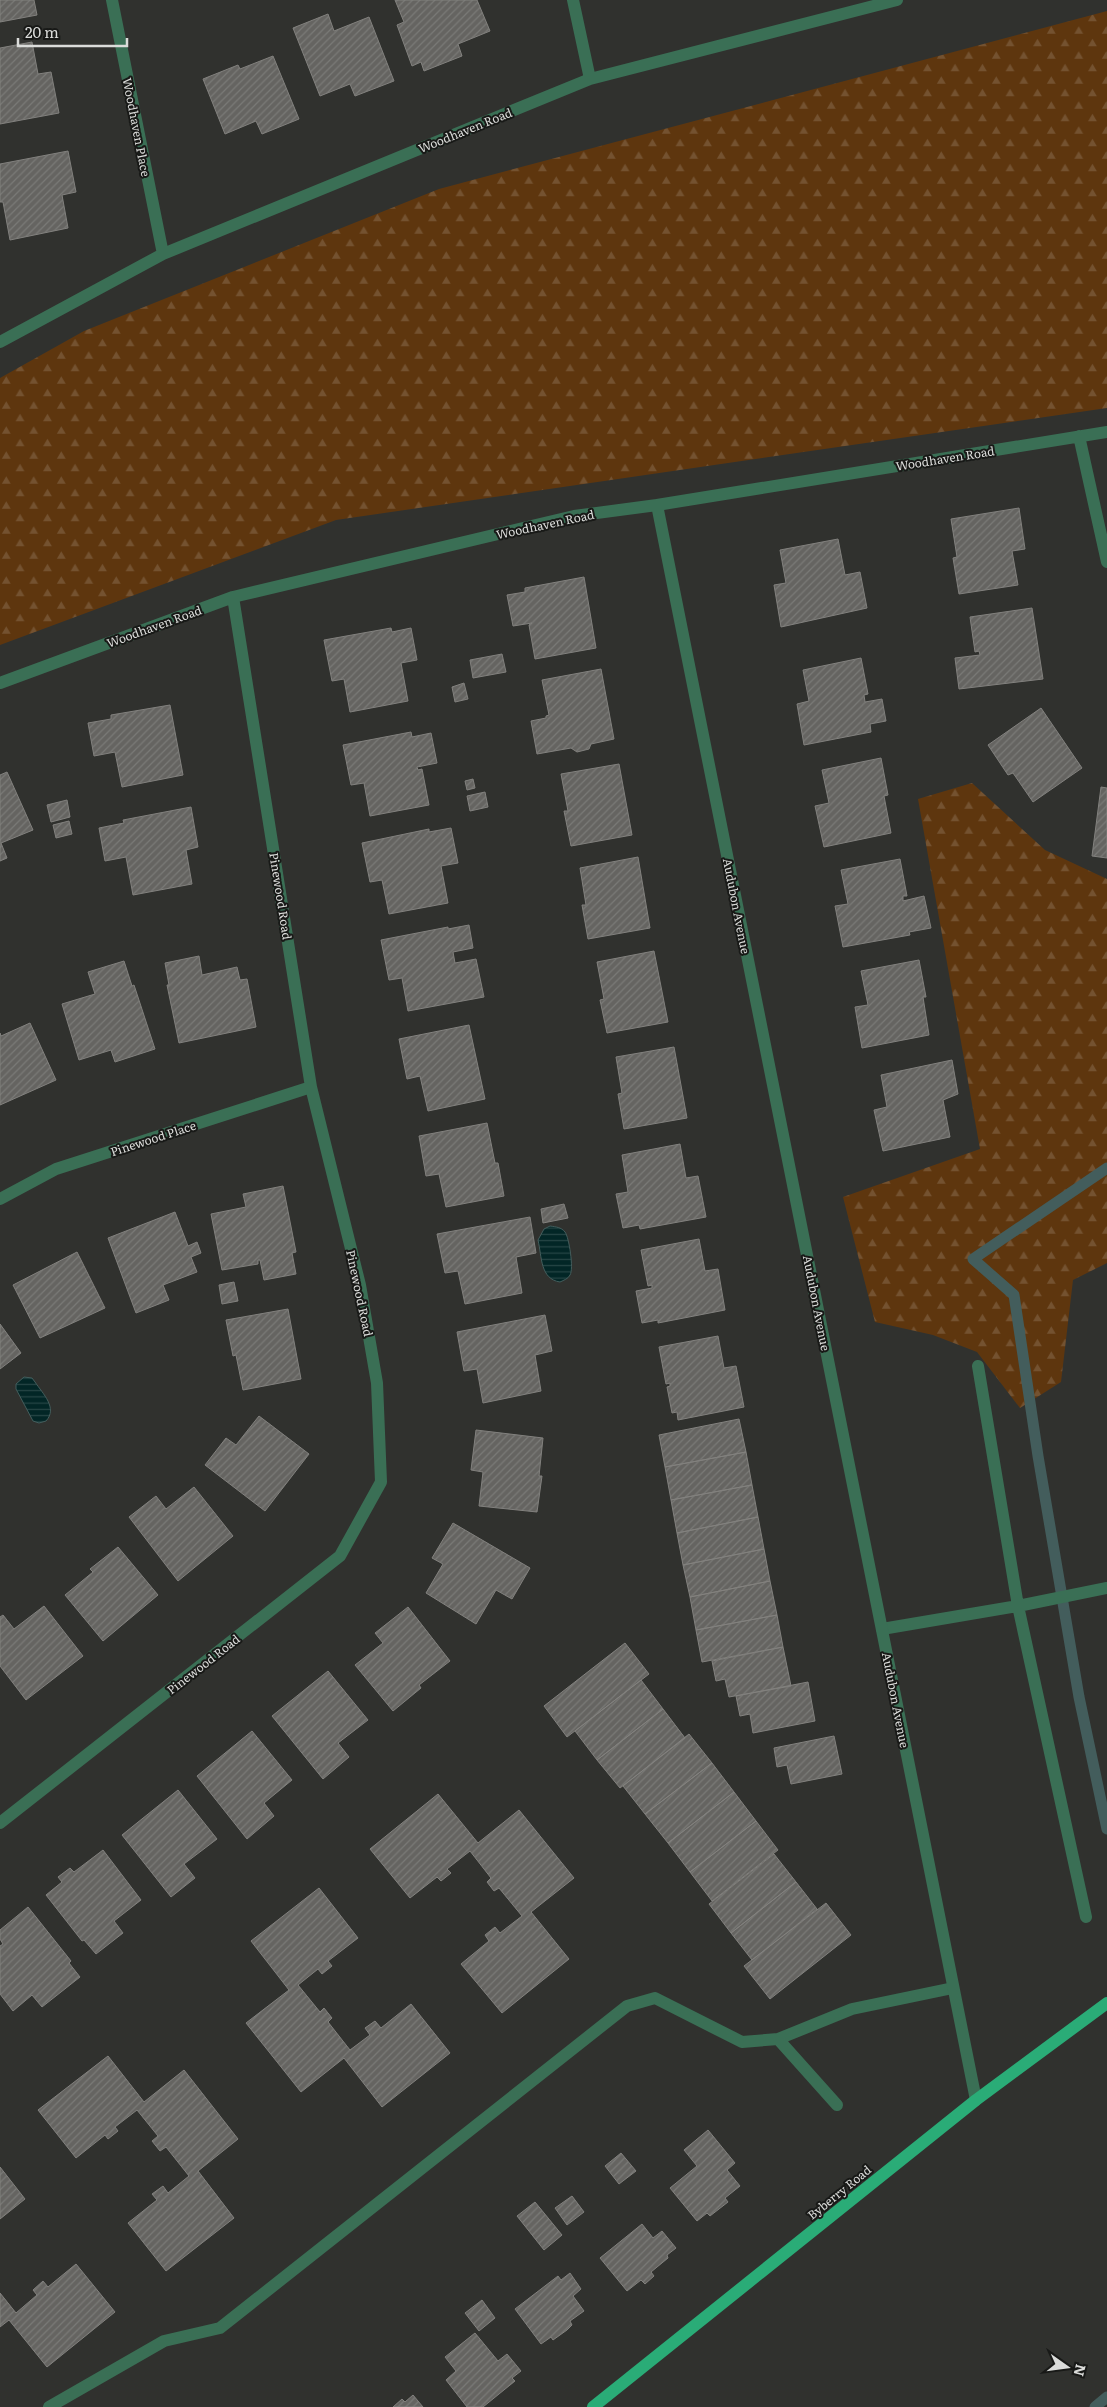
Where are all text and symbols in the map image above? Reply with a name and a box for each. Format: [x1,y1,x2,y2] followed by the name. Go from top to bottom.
[18,15,126,47] scale bar
[25,20,59,43] text: 20 m
[119,76,155,178] street label: Woodhaven Place
[415,103,515,157] street label: Woodhaven Road
[894,441,996,475] street label: Woodhaven Road
[494,505,596,543] street label: Woodhaven Road
[104,600,205,652] street label: Woodhaven Road
[265,851,297,942] street label: Pinewood Road
[719,857,755,955] street label: Audubon Avenue
[108,1116,198,1160] street label: Pinewood Place
[342,1248,378,1339] street label: Pinewood Road
[799,1254,835,1352] street label: Audubon Avenue
[163,1629,244,1698] street label: Pinewood Road
[878,1651,914,1749] street label: Audubon Avenue
[803,2160,875,2223] street label: Byberry Road
[1042,2342,1092,2392] north arrow
[1069,2362,1092,2379] text: N

